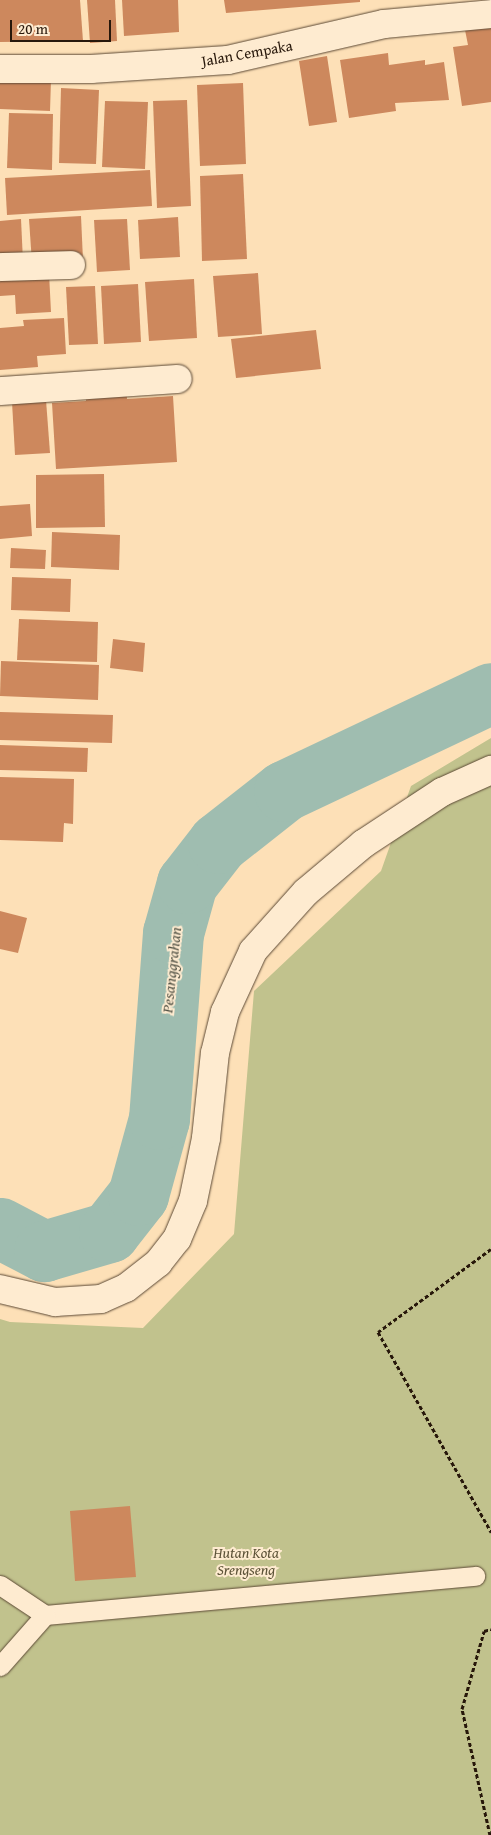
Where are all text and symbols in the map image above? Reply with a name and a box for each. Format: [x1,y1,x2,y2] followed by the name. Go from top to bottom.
[12,10,114,42] scale bar
[18,18,48,39] text: 20 m
[200,36,294,70] street label: Jalan Cempaka
[157,926,185,1014] water label: Pesanggrahan
[213,1543,279,1578] park label: Hutan Kota Srengseng

